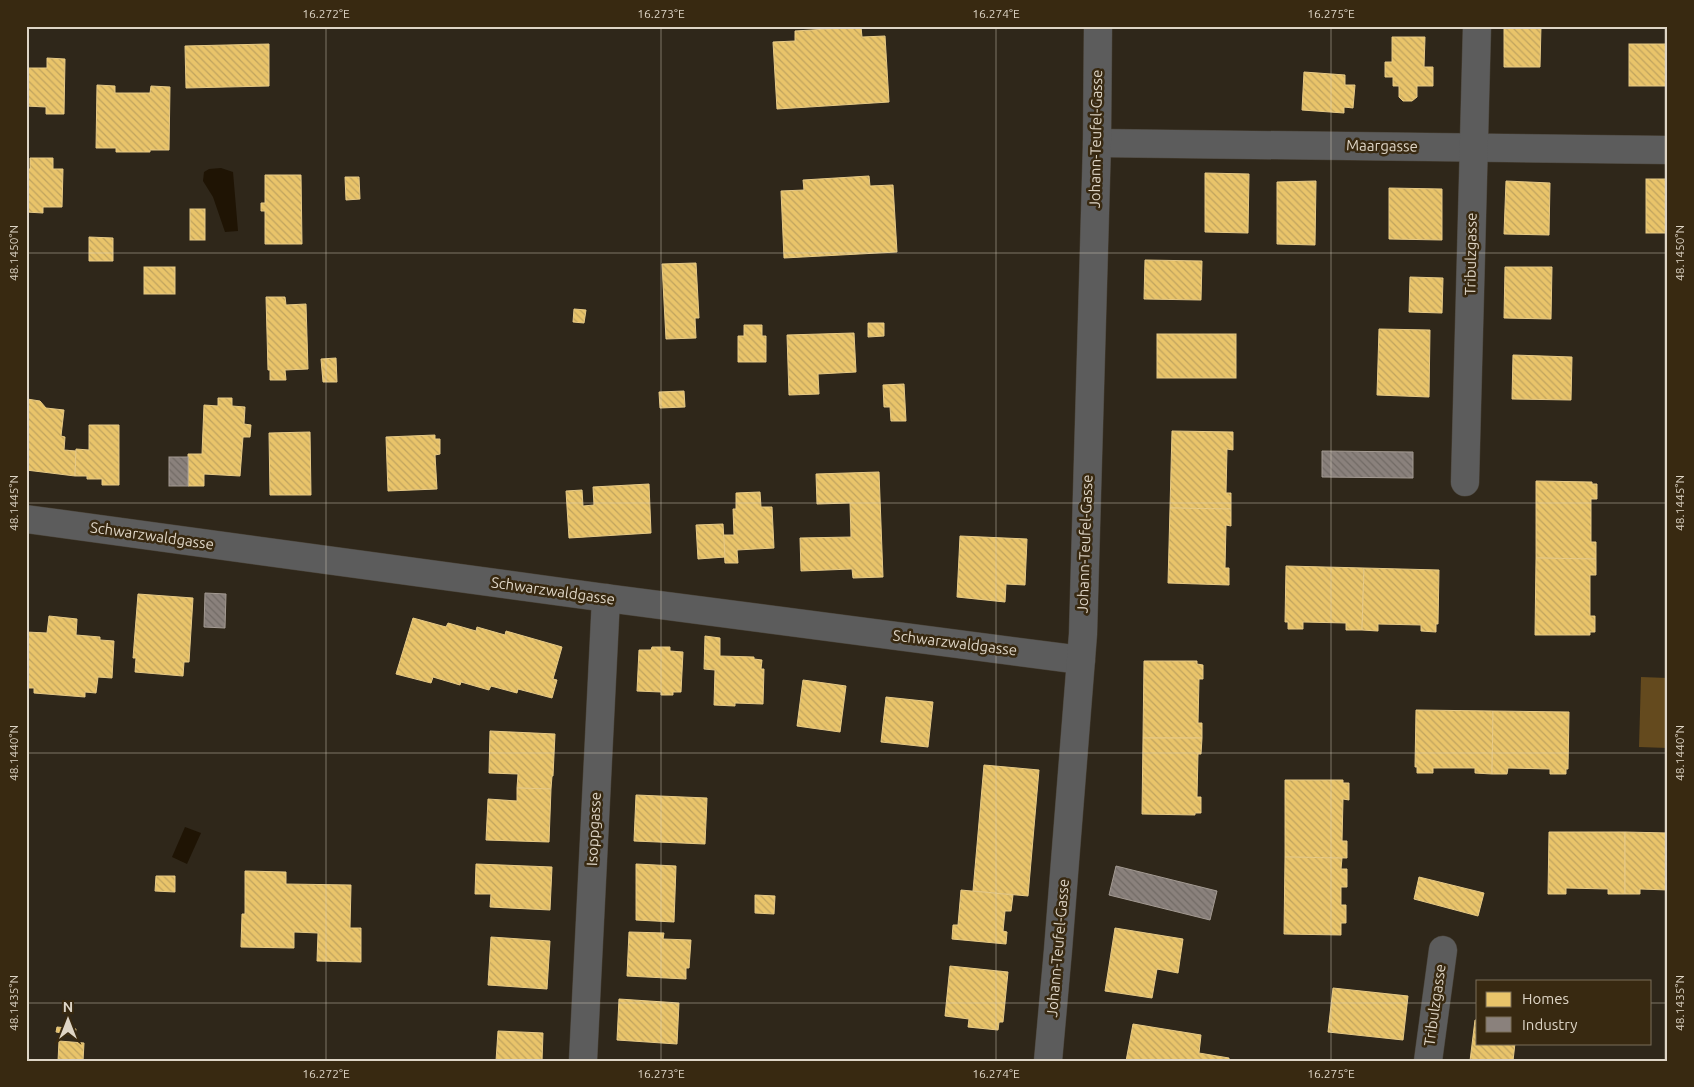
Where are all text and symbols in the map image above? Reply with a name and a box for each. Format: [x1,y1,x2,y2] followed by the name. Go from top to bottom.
[302,7,350,20] text: 16.272°E
[637,7,685,20] text: 16.273°E
[972,7,1020,20] text: 16.274°E
[1307,7,1355,20] text: 16.275°E
[1086,69,1105,209] street label: Johann-Teufel-Gasse
[1346,136,1418,155] street label: Maargasse
[1461,212,1480,296] street label: Tribulzgasse
[7,225,20,281] text: 48.1450°N
[1673,225,1686,281] text: 48.1450°N
[1074,474,1095,614] street label: Johann-Teufel-Gasse
[7,475,20,531] text: 48.1445°N
[1673,475,1686,531] text: 48.1445°N
[89,518,215,553] street label: Schwarzwaldgasse
[490,573,616,608] street label: Schwarzwaldgasse
[892,626,1018,659] street label: Schwarzwaldgasse
[7,725,20,781] text: 48.1440°N
[1673,725,1686,781] text: 48.1440°N
[583,791,604,867] street label: Isoppgasse
[1043,878,1072,1018] street label: Johann-Teufel-Gasse
[1420,963,1449,1047] street label: Tribulzgasse
[7,975,20,1031] text: 48.1435°N
[1673,975,1686,1031] text: 48.1435°N
[1476,980,1652,1044] legend
[1522,990,1569,1007] text: Homes
[42,994,92,1044] north arrow
[63,999,73,1015] text: N
[1522,1016,1577,1033] text: Industry
[302,1067,350,1080] text: 16.272°E
[637,1067,685,1080] text: 16.273°E
[972,1067,1020,1080] text: 16.274°E
[1307,1067,1355,1080] text: 16.275°E

